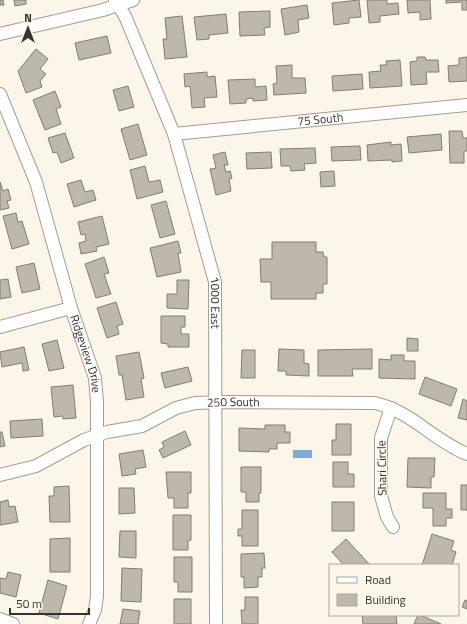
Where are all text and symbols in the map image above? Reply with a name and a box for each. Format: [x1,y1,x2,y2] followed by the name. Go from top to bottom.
[8,8,48,48] north arrow
[24,10,32,26] text: N
[296,107,344,131] street label: 75 South
[205,274,225,330] street label: 1000 East
[65,312,106,393] street label: Ridgeview Drive
[207,392,260,412] street label: 250 South
[372,440,391,496] street label: Shari Circle
[329,564,459,616] legend
[365,570,391,589] text: Road
[10,590,89,616] scale bar
[365,590,406,609] text: Building
[16,594,42,613] text: 50 m

